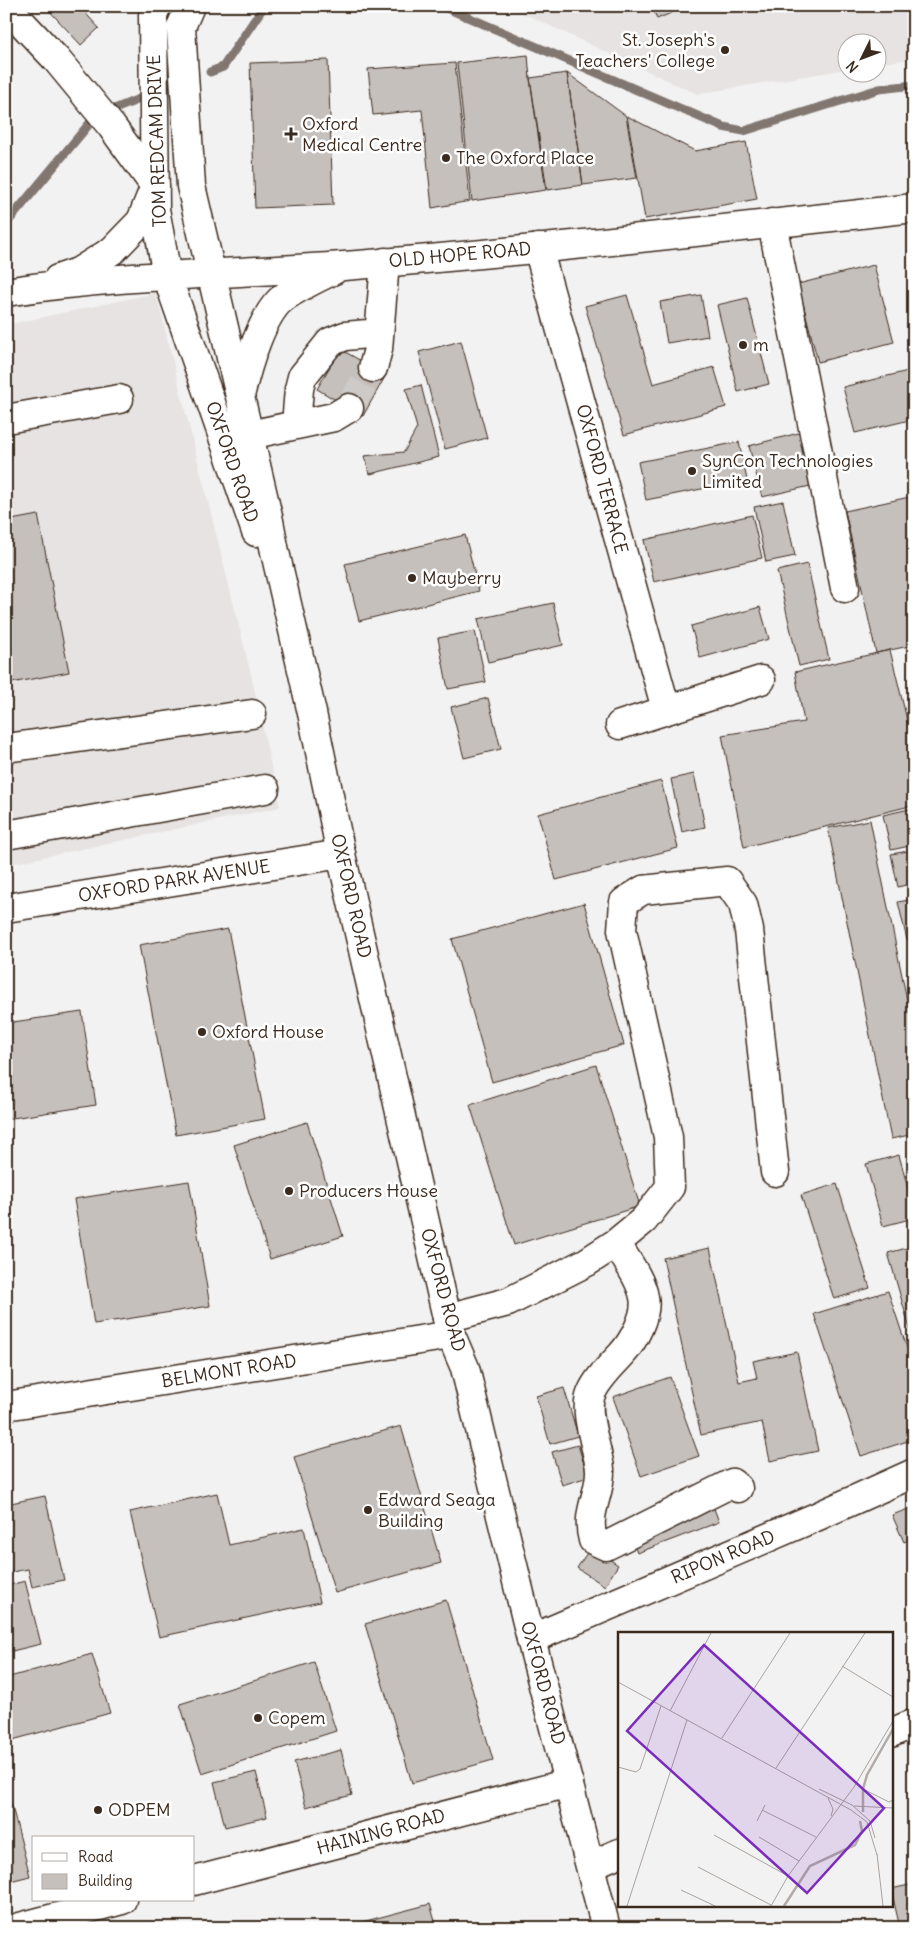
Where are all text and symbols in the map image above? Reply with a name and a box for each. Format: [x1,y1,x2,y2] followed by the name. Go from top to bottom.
[575,28,715,72] place label: St. Joseph's Teachers' College
[838,32,888,82] north arrow
[719,44,731,56] marker: St. Joseph's Teachers' College
[142,54,171,228] street label: TOM REDCAM DRIVE
[842,57,862,76] text: N
[302,112,422,156] place label: Oxford Medical Centre
[284,127,298,141] marker: Oxford Medical Centre
[456,146,594,169] place label: The Oxford Place
[440,152,452,164] marker: The Oxford Place
[388,237,532,272] street label: OLD HOPE ROAD
[753,333,769,356] place label: m
[737,339,749,351] marker: m
[201,398,264,526] street label: OXFORD ROAD
[571,402,634,556] street label: OXFORD TERRACE
[702,449,873,493] place label: SynCon Technologies Limited
[686,465,698,477] marker: SynCon Technologies Limited
[422,566,501,589] place label: Mayberry
[406,572,418,584] marker: Mayberry
[326,832,377,960] street label: OXFORD ROAD
[76,854,272,907] street label: OXFORD PARK AVENUE
[212,1020,324,1043] place label: Oxford House
[196,1026,208,1038] marker: Oxford House
[299,1179,438,1202] place label: Producers House
[283,1185,295,1197] marker: Producers House
[416,1226,471,1354] street label: OXFORD ROAD
[160,1348,298,1393] street label: BELMONT ROAD
[378,1488,496,1532] place label: Edward Seaga Building
[362,1504,374,1516] marker: Edward Seaga Building
[668,1524,778,1589] street label: RIPON ROAD
[516,1619,571,1747] street label: OXFORD ROAD
[618,1632,892,1906] inset map
[268,1706,326,1729] place label: Copem
[252,1712,264,1724] marker: Copem
[108,1798,171,1821] place label: ODPEM
[314,1803,448,1860] street label: HAINING ROAD
[92,1804,104,1816] marker: ODPEM
[32,1836,195,1902] legend
[78,1847,113,1866] text: Road
[78,1871,133,1890] text: Building

